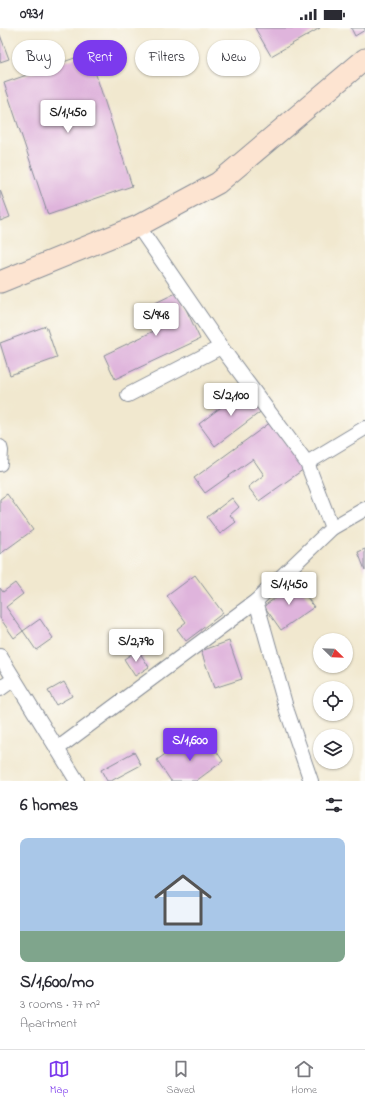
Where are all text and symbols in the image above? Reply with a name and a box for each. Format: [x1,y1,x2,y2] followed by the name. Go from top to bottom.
[20,3,43,25] text: 09:31
[12,40,65,76] chip: Buy
[73,40,127,76] chip: Rent
[135,40,199,76] chip: Filters
[207,40,260,76] chip: New
[31,100,105,134] pin: S/1,450
[49,103,87,122] text: S/1,450
[128,303,184,337] pin: S/948
[143,306,169,325] text: S/948
[194,383,268,417] pin: S/2,100
[213,386,249,405] text: S/2,100
[252,572,326,606] pin: S/1,450
[270,575,308,594] text: S/1,450
[99,629,173,663] pin: S/2,790
[118,632,154,651] text: S/2,790
[313,633,353,673] north arrow
[313,633,353,769] map controls
[313,681,353,721] button: locate
[153,728,227,762] pin: S/1,600
[313,729,353,769] button: layers
[172,731,208,750] text: S/1,600
[20,793,78,818] text: 6 homes
[323,794,345,816] icon: filters
[147,864,219,936] icon: home
[20,970,94,995] text: S/1,600/mo
[20,995,100,1014] text: 3 rooms · 77 m²
[20,1014,77,1033] text: Apartment
[48,1058,70,1098] tab: Map
[166,1058,195,1098] tab: Saved
[291,1058,317,1098] tab: Home

